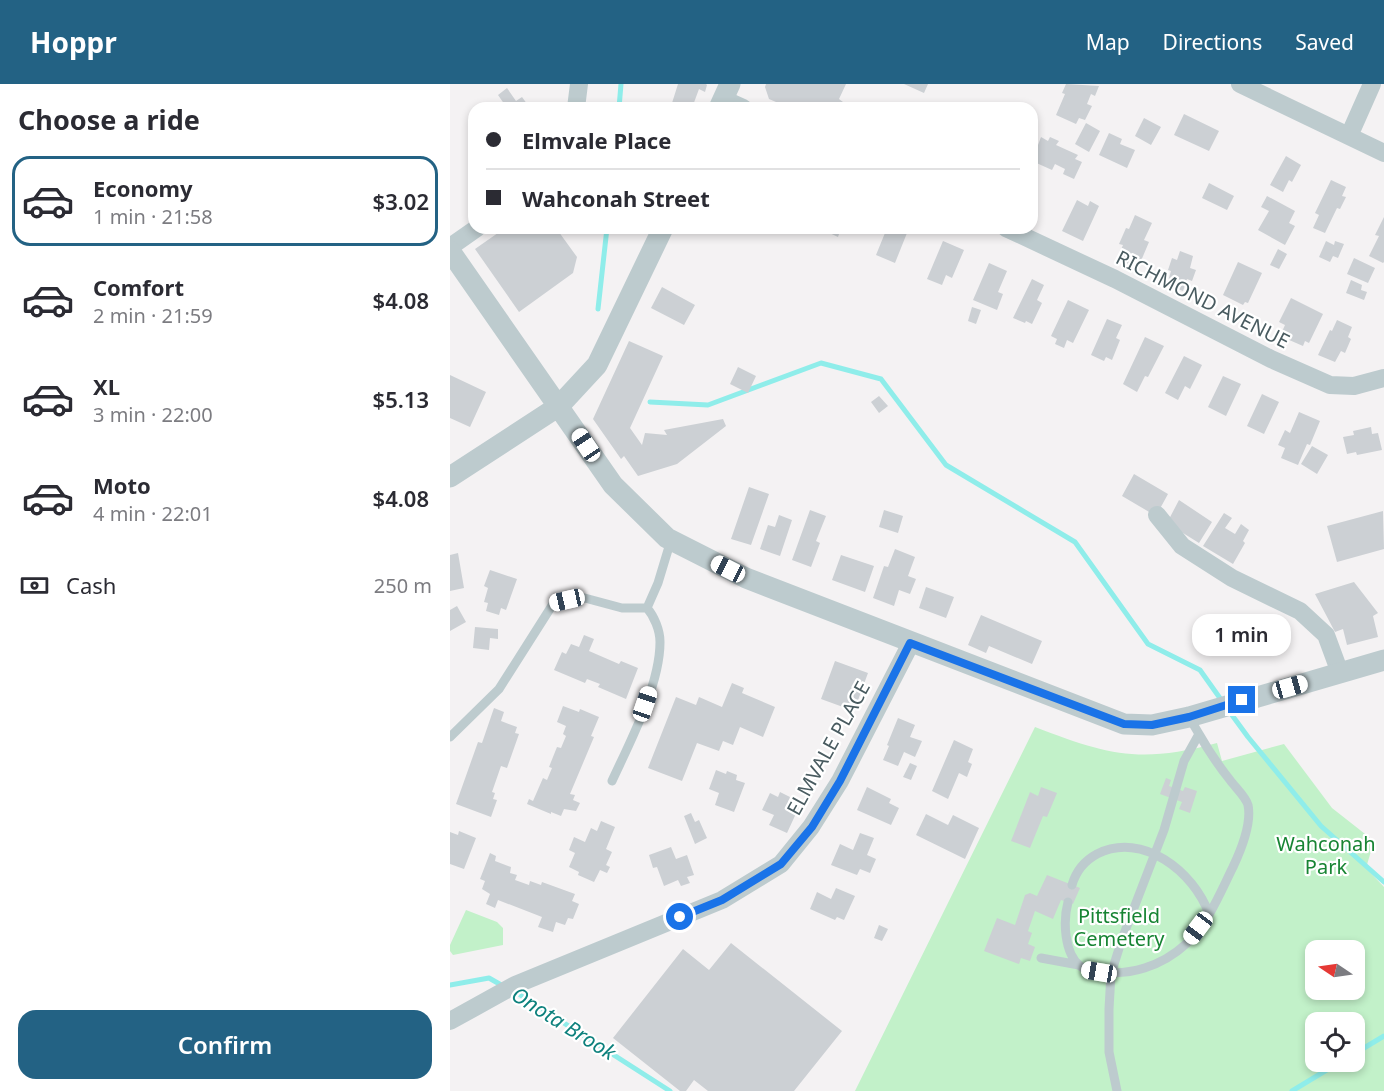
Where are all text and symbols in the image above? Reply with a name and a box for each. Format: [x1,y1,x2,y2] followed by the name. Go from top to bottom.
[30,23,117,61] text: Hoppr
[1086,28,1130,56] text: Map
[1163,28,1262,56] text: Directions
[1295,28,1354,56] text: Saved
[18,101,200,138] text: Choose a ride
[522,125,671,155] text: Elmvale Place
[93,173,192,203] text: Economy
[21,174,75,228] icon: car
[522,183,710,213] text: Wahconah Street
[373,186,429,216] text: $3.02
[93,203,213,230] text: 1 min · 21:58
[1112,244,1294,354] street label: RICHMOND AVENUE
[93,272,184,302] text: Comfort
[21,273,75,327] icon: car
[373,285,429,315] text: $4.08
[93,302,213,329] text: 2 min · 21:59
[93,371,120,401] text: XL
[21,372,75,426] icon: car
[373,384,429,414] text: $5.13
[93,401,213,428] text: 3 min · 22:00
[568,425,604,465] car
[93,470,151,500] text: Moto
[21,471,75,525] icon: car
[373,483,429,513] text: $4.08
[93,500,213,527] text: 4 min · 22:01
[708,553,748,585] car
[18,569,51,602] icon: cash
[66,570,116,600] text: Cash
[374,572,432,599] text: 250 m
[547,587,587,613] car
[1192,613,1292,655] callout: 1 min
[1214,621,1269,648] text: 1 min
[1270,673,1310,701] car
[780,676,876,820] street label: ELMVALE PLACE
[631,684,659,724] car
[1228,686,1255,713] route end
[1276,830,1376,880] park label: Wahconah Park
[1074,902,1165,952] park label: Pittsfield Cemetery
[666,903,693,930] route start
[1180,908,1216,948] car
[1305,940,1365,1000] north arrow
[1305,940,1365,1072] map controls
[1080,960,1118,984] car
[507,980,623,1067] water label: Onota Brook
[18,1010,432,1079] button: Confirm
[1305,1012,1365,1072] button: locate

